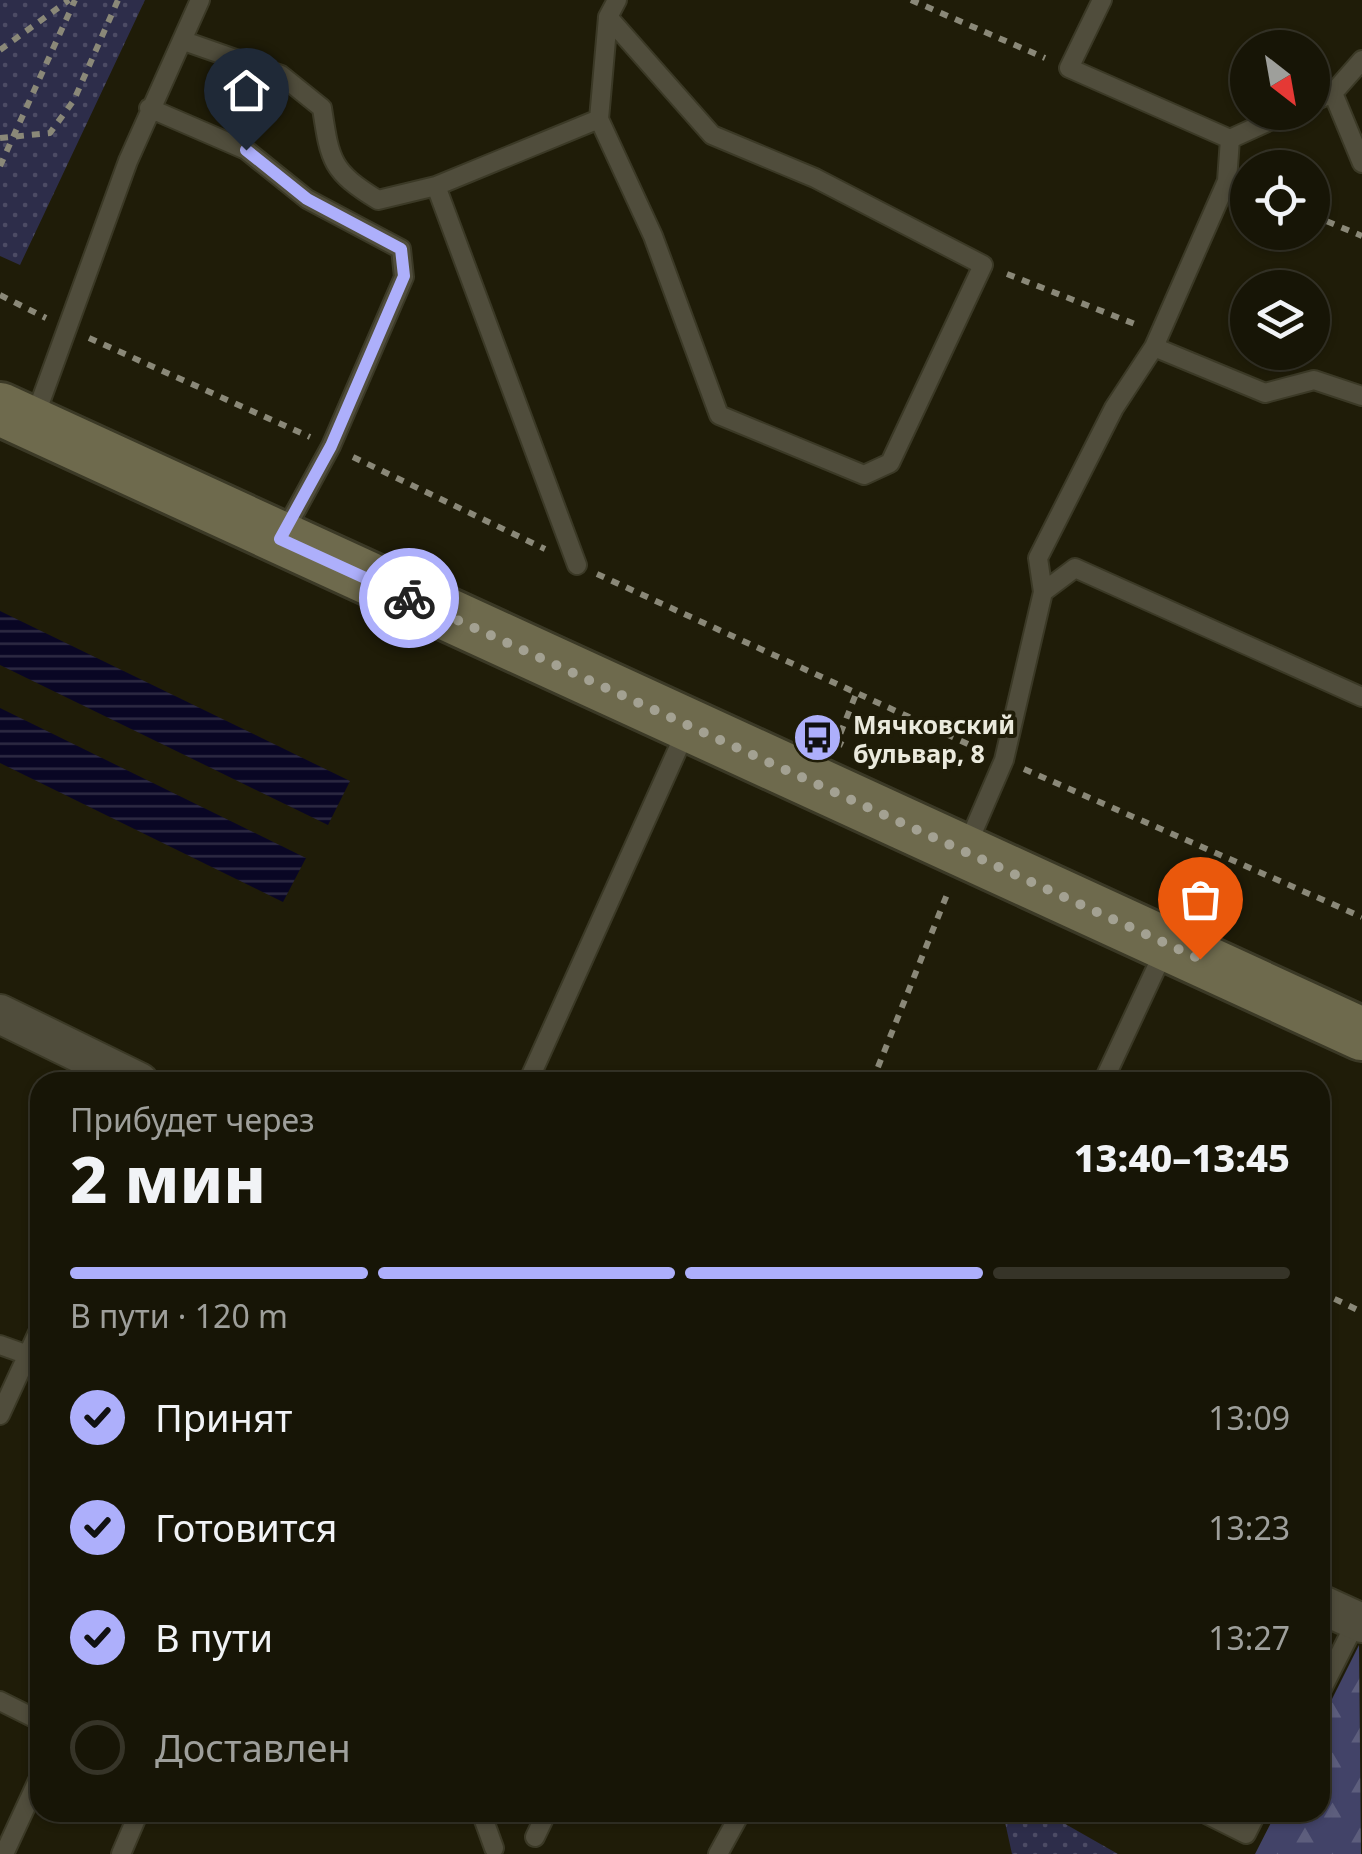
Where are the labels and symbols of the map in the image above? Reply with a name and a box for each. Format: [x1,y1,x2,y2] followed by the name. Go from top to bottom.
[1230,30,1330,130] north arrow
[204,48,289,151] pin
[359,548,459,648] courier
[853,707,1015,770] place label: Мячковский бульвар, 8
[792,712,844,764] bus stop icon: Мячковский бульвар, 8
[1158,857,1243,960] pin

